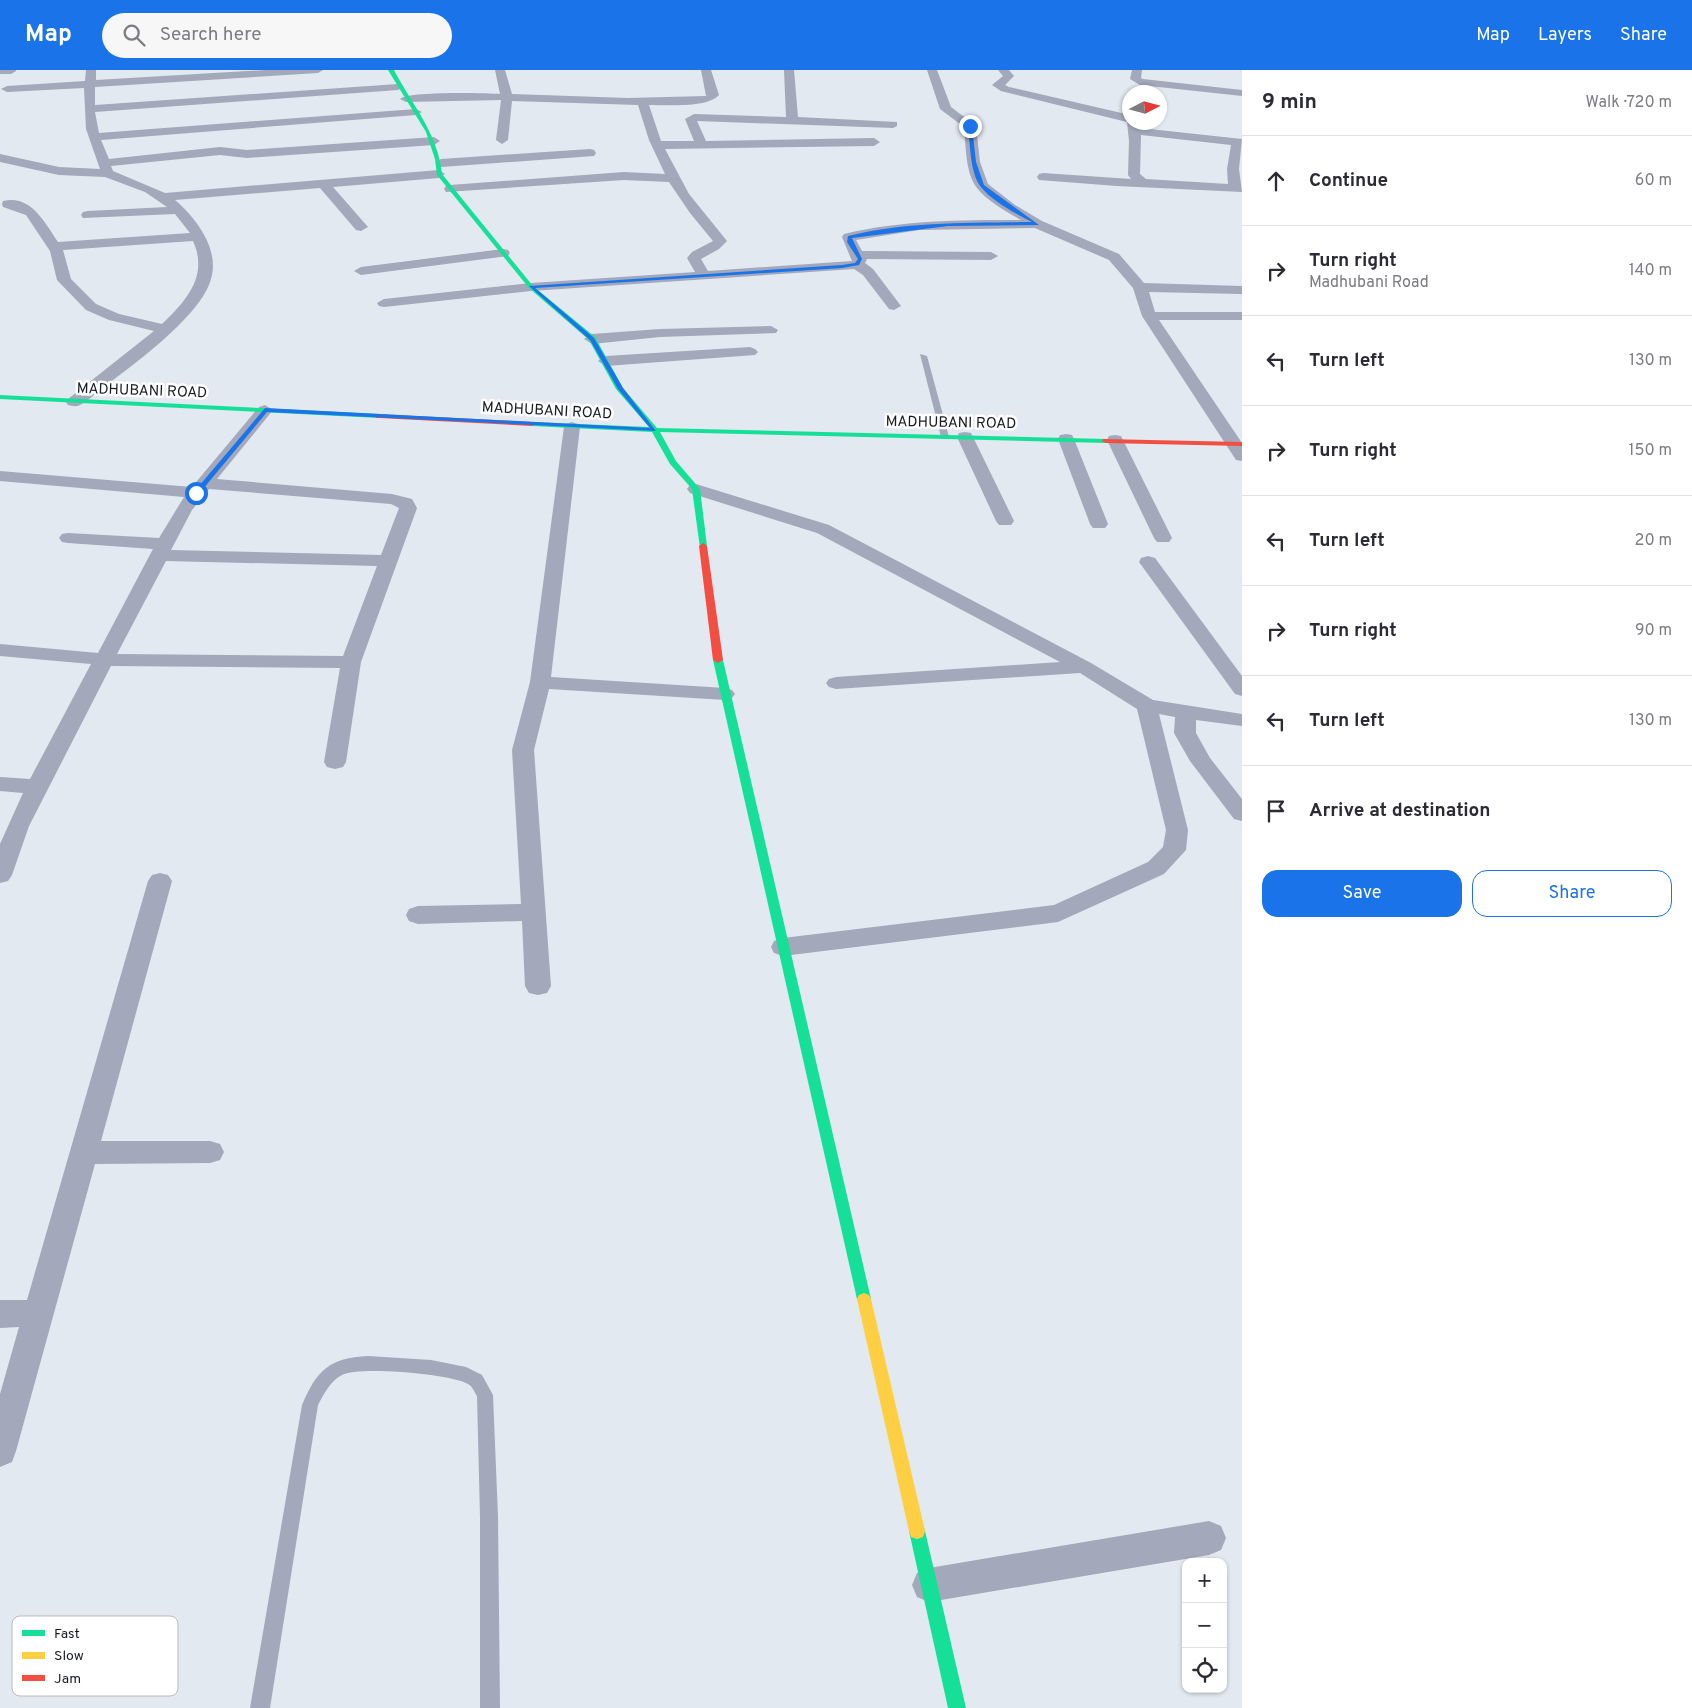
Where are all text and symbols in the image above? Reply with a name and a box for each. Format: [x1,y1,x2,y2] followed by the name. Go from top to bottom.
[102,13,452,58] search box
[25,20,72,50] text: Map
[120,21,148,49] icon: search
[160,23,261,47] text: Search here
[1476,24,1510,47] text: Map
[1538,24,1592,47] text: Layers
[1620,24,1667,47] text: Share
[1122,85,1167,130] north arrow
[1262,89,1317,116] text: 9 min
[1585,93,1672,113] text: Walk · 720 m
[959,115,982,138] route end
[1262,167,1290,195] icon: ahead
[1309,169,1388,193] text: Continue
[1635,171,1672,191] text: 60 m
[1309,249,1397,273] text: Turn right
[1262,257,1290,285] icon: right
[1629,261,1672,281] text: 140 m
[1309,273,1429,293] text: Madhubani Road
[1262,347,1290,375] icon: left
[1309,349,1385,373] text: Turn left
[1629,351,1672,371] text: 130 m
[76,380,208,403] street label: MADHUBANI ROAD
[481,399,613,424] street label: MADHUBANI ROAD
[886,413,1016,434] street label: MADHUBANI ROAD
[1262,437,1290,465] icon: right
[1309,439,1397,463] text: Turn right
[1629,441,1672,461] text: 150 m
[185,482,208,505] route start
[1262,527,1290,555] icon: left
[1309,529,1385,553] text: Turn left
[1635,531,1672,551] text: 20 m
[1262,617,1290,645] icon: right
[1309,619,1397,643] text: Turn right
[1635,621,1672,641] text: 90 m
[1262,707,1290,735] icon: left
[1309,709,1385,733] text: Turn left
[1629,711,1672,731] text: 130 m
[1262,797,1290,825] icon: arrive
[1309,799,1490,823] text: Arrive at destination
[1262,870,1462,917] button: Save
[1472,870,1672,917] button: Share
[1182,1558,1227,1693] map controls
[1182,1558,1227,1603] button: +
[1182,1603,1227,1648] button: −
[12,1616,178,1696] legend
[54,1626,80,1643] text: Fast
[54,1648,84,1665] text: Slow
[1182,1648,1227,1693] button: locate
[54,1671,81,1688] text: Jam

